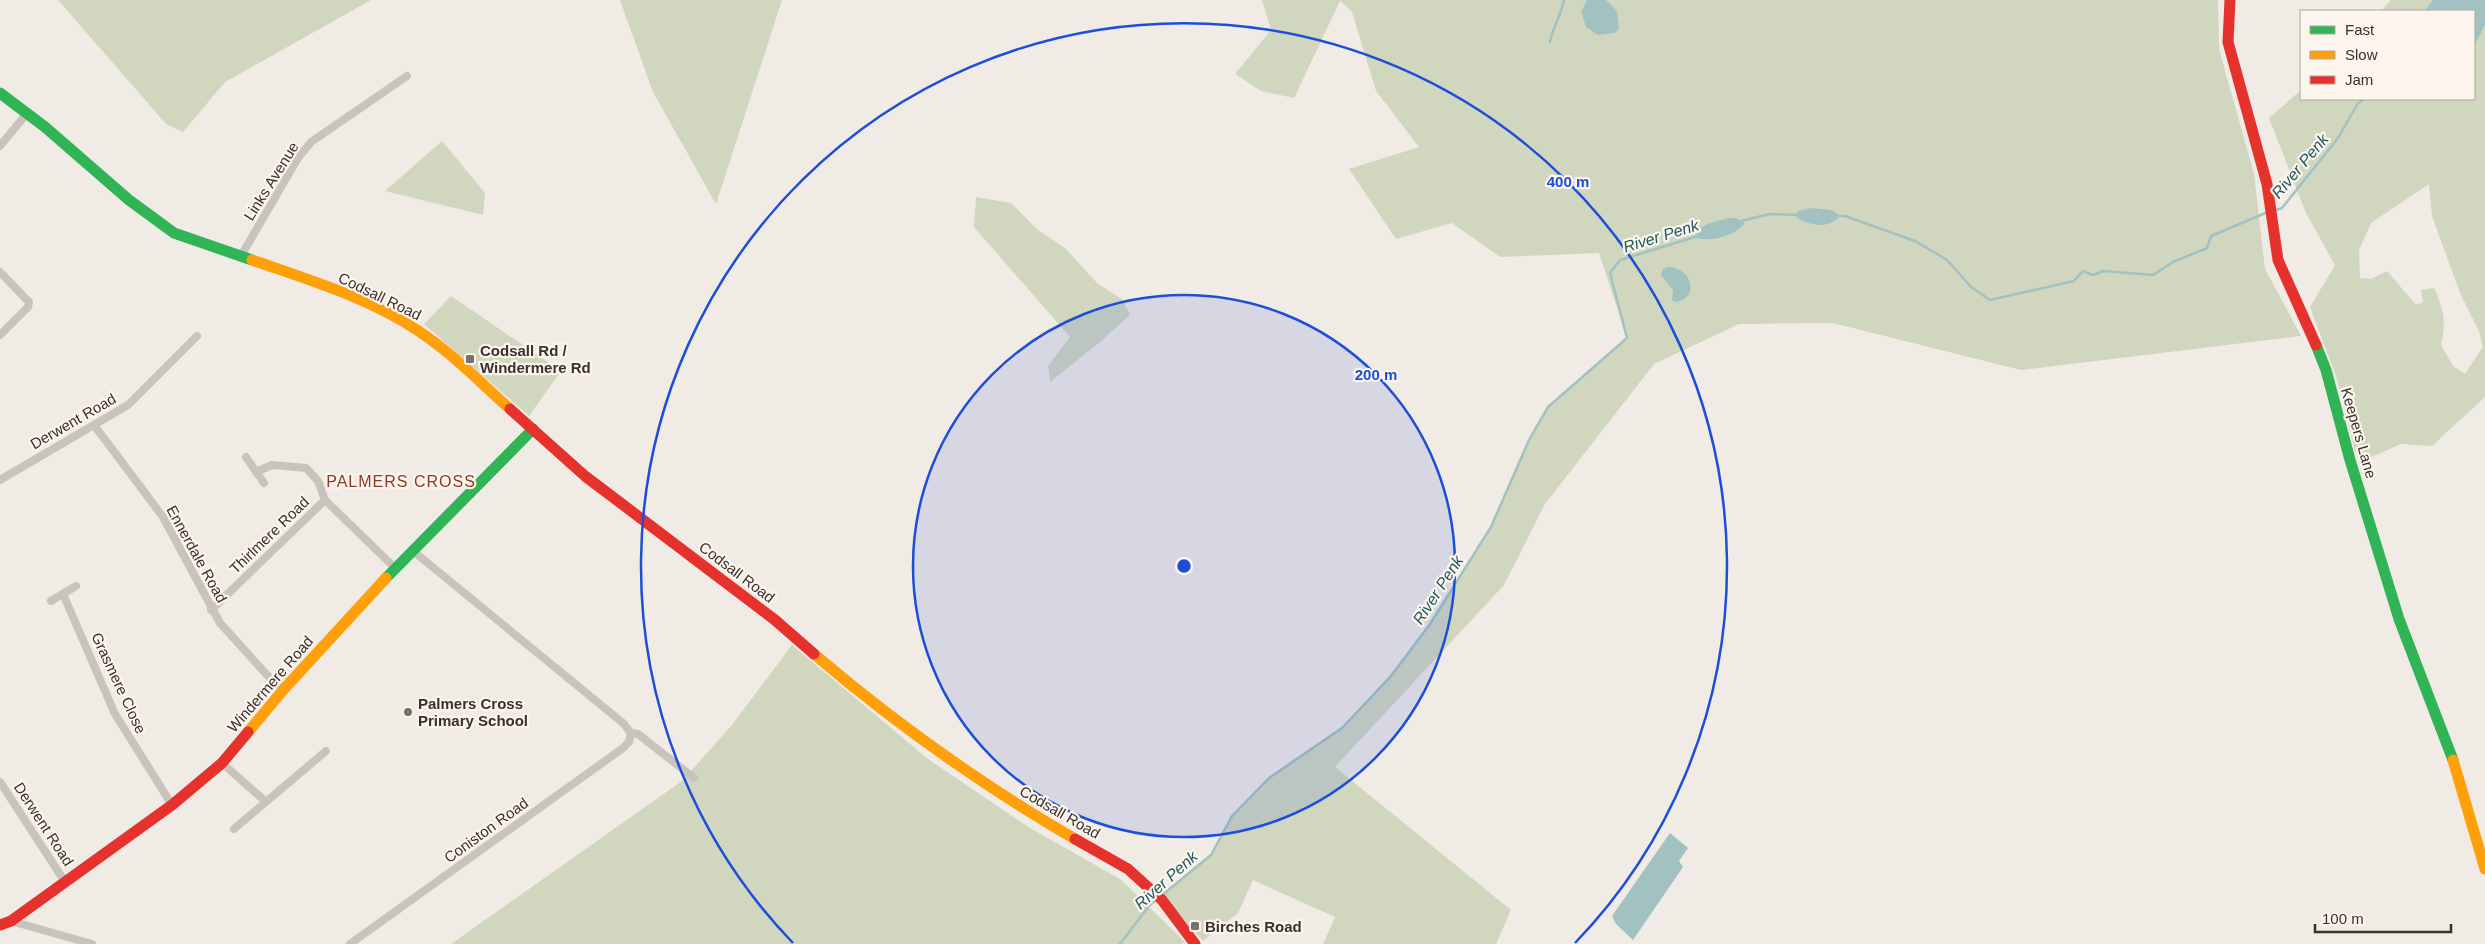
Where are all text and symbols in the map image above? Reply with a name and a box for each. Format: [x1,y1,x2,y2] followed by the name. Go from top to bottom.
[2300,10,2475,100] legend
[2345,21,2375,38] text: Fast
[2345,46,2378,63] text: Slow
[2345,71,2373,88] text: Jam
[2268,130,2332,201] water label: River Penk
[240,139,302,223] street label: Links Avenue
[1547,173,1589,190] text: 400 m
[1621,216,1702,256] water label: River Penk
[336,269,424,323] street label: Codsall Road
[480,342,591,376] place label: Codsall Rd / Windermere Rd
[464,353,476,365] marker: Codsall Rd / Windermere Rd
[1355,366,1397,383] text: 200 m
[2338,386,2380,480] street label: Keepers Lane
[27,390,119,452] street label: Derwent Road
[326,473,476,490] district label: PALMERS CROSS
[226,493,312,577] street label: Thirlmere Road
[163,502,231,606] street label: Ennerdale Road
[696,538,778,606] street label: Codsall Road
[1410,552,1467,627] water label: River Penk
[1175,557,1193,575] centre of rings
[88,630,150,736] street label: Grasmere Close
[224,632,316,736] street label: Windermere Road
[418,695,528,729] place label: Palmers Cross Primary School
[402,706,414,718] marker: Palmers Cross Primary School
[11,779,77,869] street label: Derwent Road
[1017,782,1103,842] street label: Codsall Road
[441,794,531,866] street label: Coniston Road
[1131,847,1202,912] water label: River Penk
[2315,902,2451,934] scale bar
[2322,910,2364,927] text: 100 m
[1205,918,1302,935] place label: Birches Road
[1189,920,1201,932] marker: Birches Road

